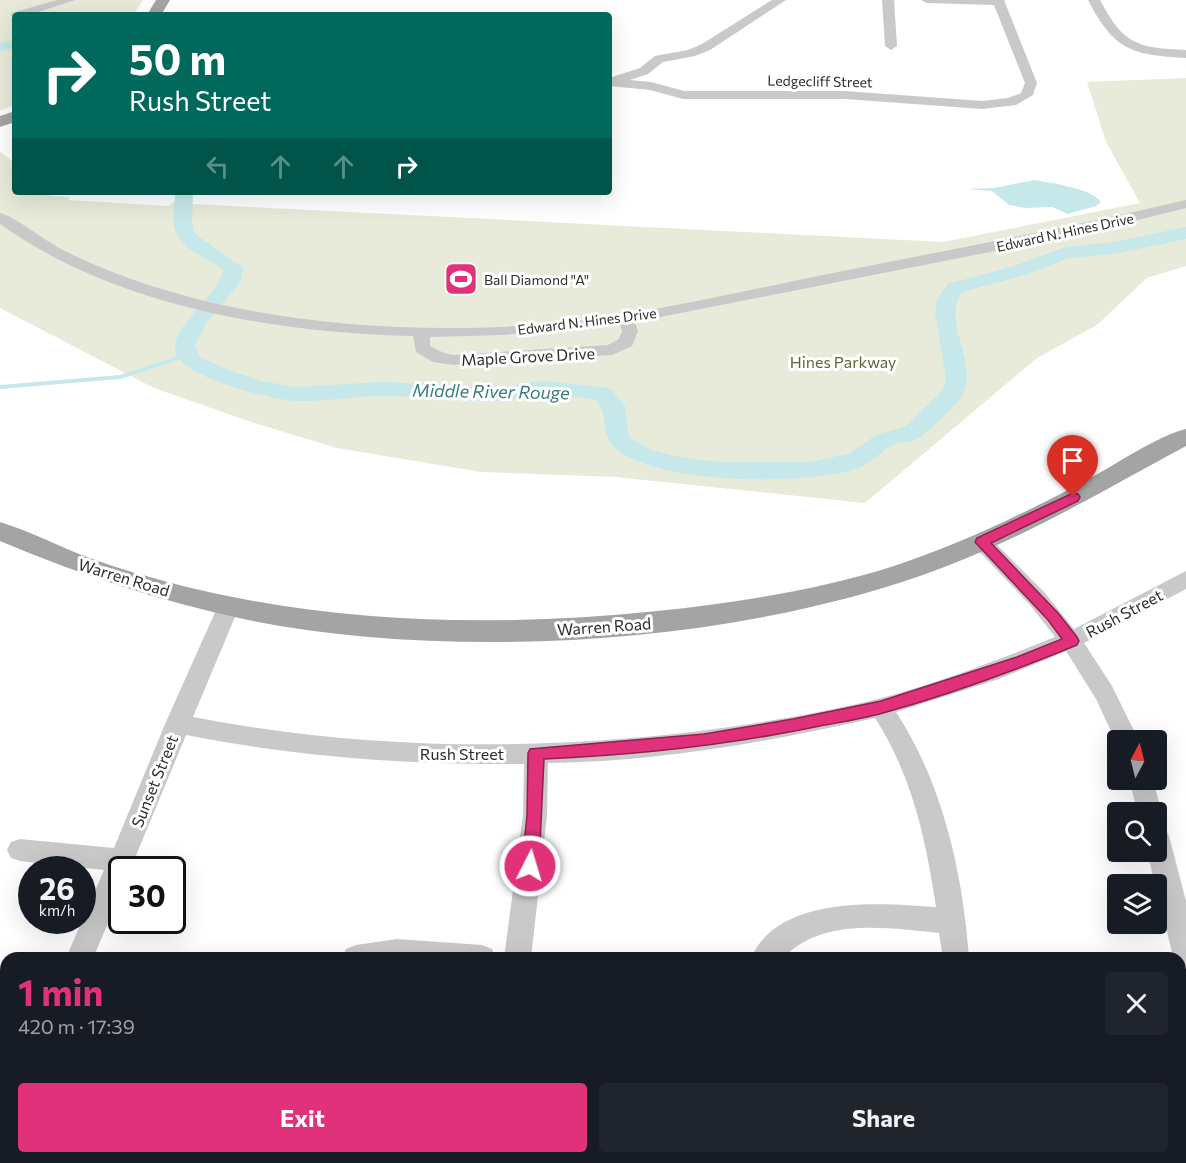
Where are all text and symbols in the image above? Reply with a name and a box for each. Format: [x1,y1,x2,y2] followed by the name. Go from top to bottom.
[129,32,226,84] text: 50 m
[30,36,108,114] icon: right
[767,72,873,90] street label: Ledgecliff Street
[129,84,271,117] text: Rush Street
[201,150,234,183] icon: left
[264,150,297,183] icon: ahead
[327,150,360,183] icon: ahead
[390,150,423,183] icon: right
[995,209,1135,255] street label: Edward N. Hines Drive
[443,261,479,297] sports icon: Ball Diamond "A"
[484,271,589,288] place label: Ball Diamond "A"
[517,304,657,338] street label: Edward N. Hines Drive
[461,343,595,369] street label: Maple Grove Drive
[790,352,896,371] park label: Hines Parkway
[412,379,570,403] water label: Middle River Rouge
[1047,435,1098,497] pin
[1056,444,1089,477] icon: arrive
[76,554,172,600] street label: Warren Road
[1082,585,1166,641] street label: Rush Street
[556,613,652,639] street label: Warren Road
[1107,730,1167,790] north arrow
[1107,730,1167,934] map controls
[127,732,181,830] street label: Sunset Street
[420,744,505,763] street label: Rush Street
[1107,802,1167,862] button: search
[498,834,562,898] position arrow
[108,856,186,934] speed limit sign: 30
[39,869,75,906] text: 26
[1107,874,1167,934] button: layers
[39,901,75,919] text: km/h
[18,969,103,1013] text: 1 min
[1105,972,1168,1035] button: close
[18,1014,135,1038] text: 420 m · 17:39
[18,1083,587,1152] button: Exit
[599,1083,1168,1152] button: Share

